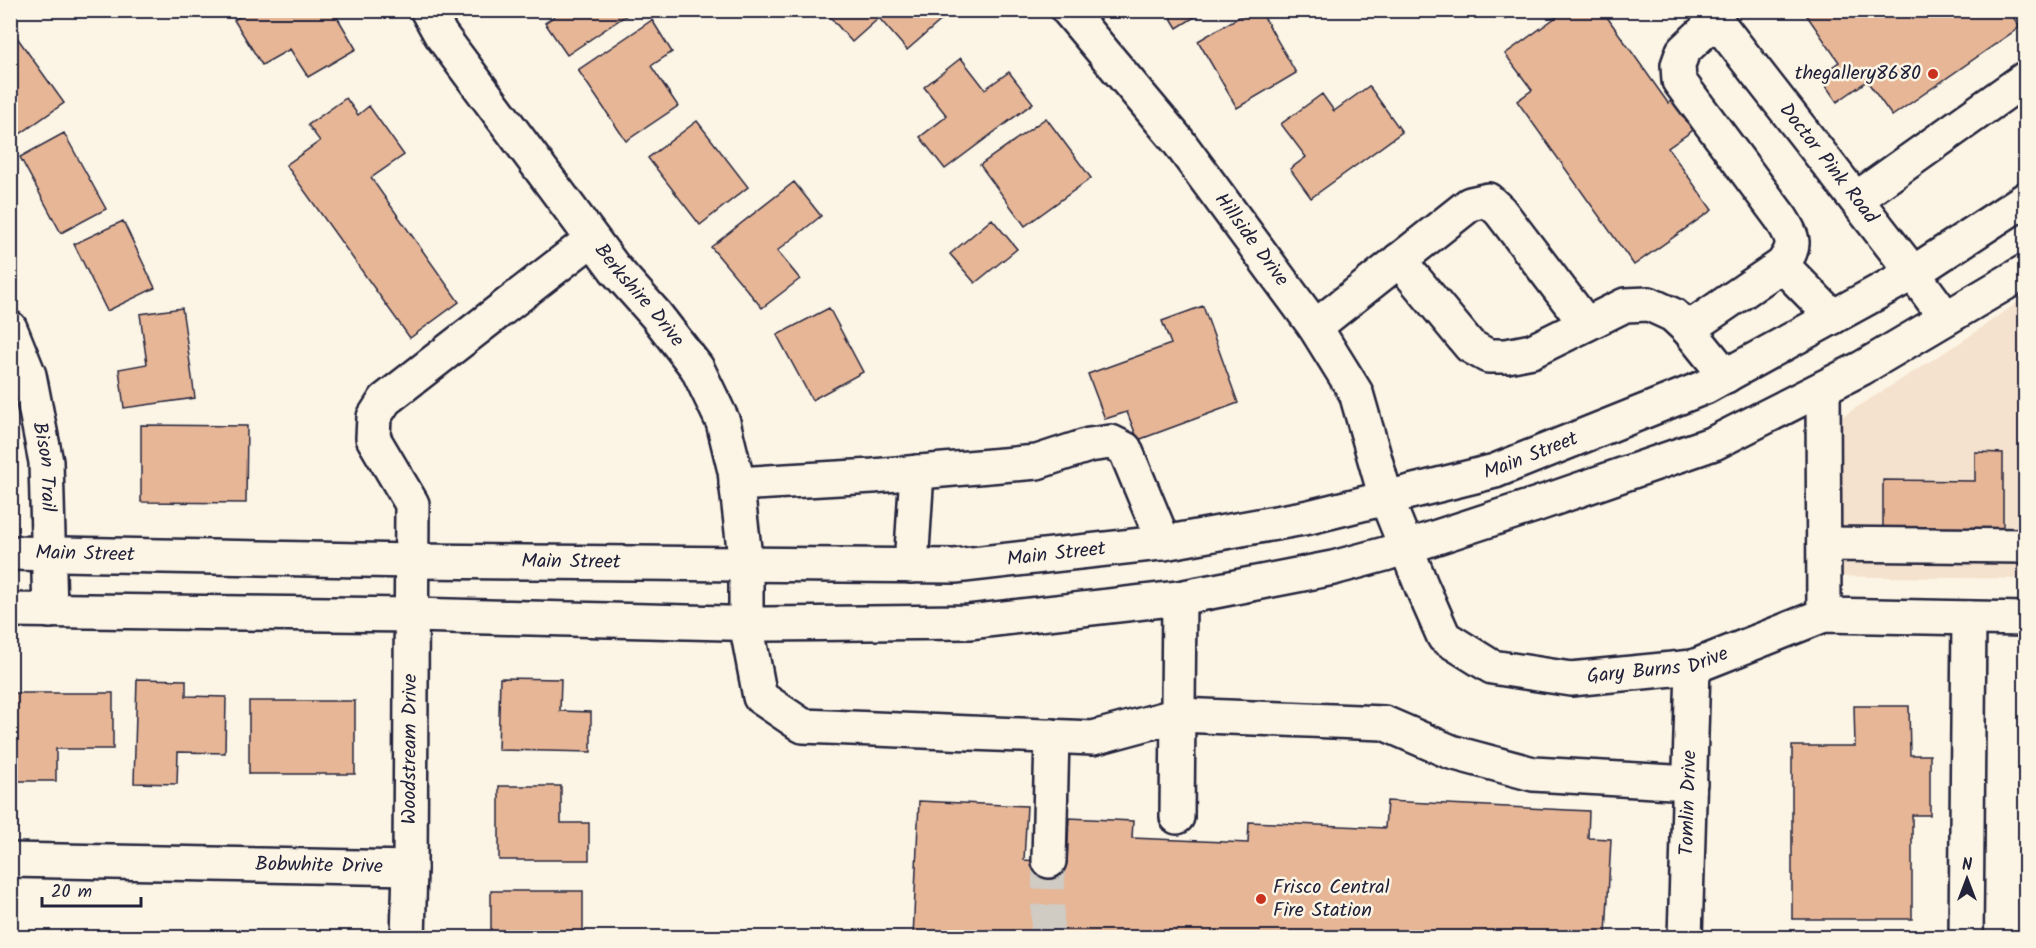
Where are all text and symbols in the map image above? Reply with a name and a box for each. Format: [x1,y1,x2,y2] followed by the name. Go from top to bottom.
[1795,58,1921,90] place label: thegallery8680
[1926,67,1940,81] marker: thegallery8680
[1770,96,1886,232] street label: Doctor Pink Road
[1205,186,1296,294] street label: Hillside Drive
[586,237,692,355] street label: Berkshire Drive
[23,419,63,512] street label: Bison Trail
[1481,423,1583,489] street label: Main Street
[1005,533,1108,576] street label: Main Street
[35,538,135,571] street label: Main Street
[521,546,621,579] street label: Main Street
[1585,638,1733,693] street label: Gary Burns Drive
[394,674,427,824] street label: Woodstream Drive
[1671,750,1707,856] street label: Tomlin Drive
[255,849,383,883] street label: Bobwhite Drive
[1937,849,1997,909] north arrow
[1962,853,1972,878] text: N
[42,870,141,908] scale bar
[1273,872,1390,927] place label: Frisco Central Fire Station
[51,878,92,907] text: 20 m
[1254,892,1268,906] marker: Frisco Central Fire Station

